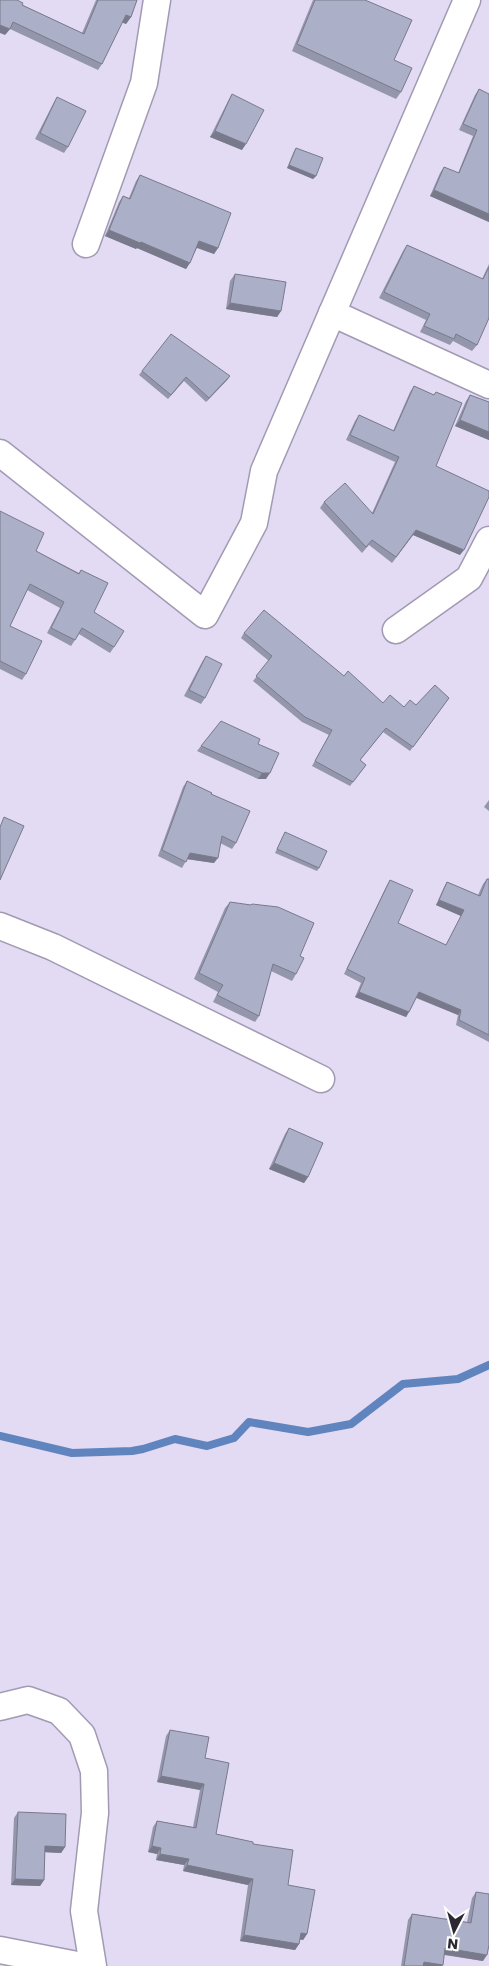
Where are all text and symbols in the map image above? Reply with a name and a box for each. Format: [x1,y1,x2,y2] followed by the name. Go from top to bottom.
[429,1906,479,1956] north arrow
[446,1933,459,1954] text: N

